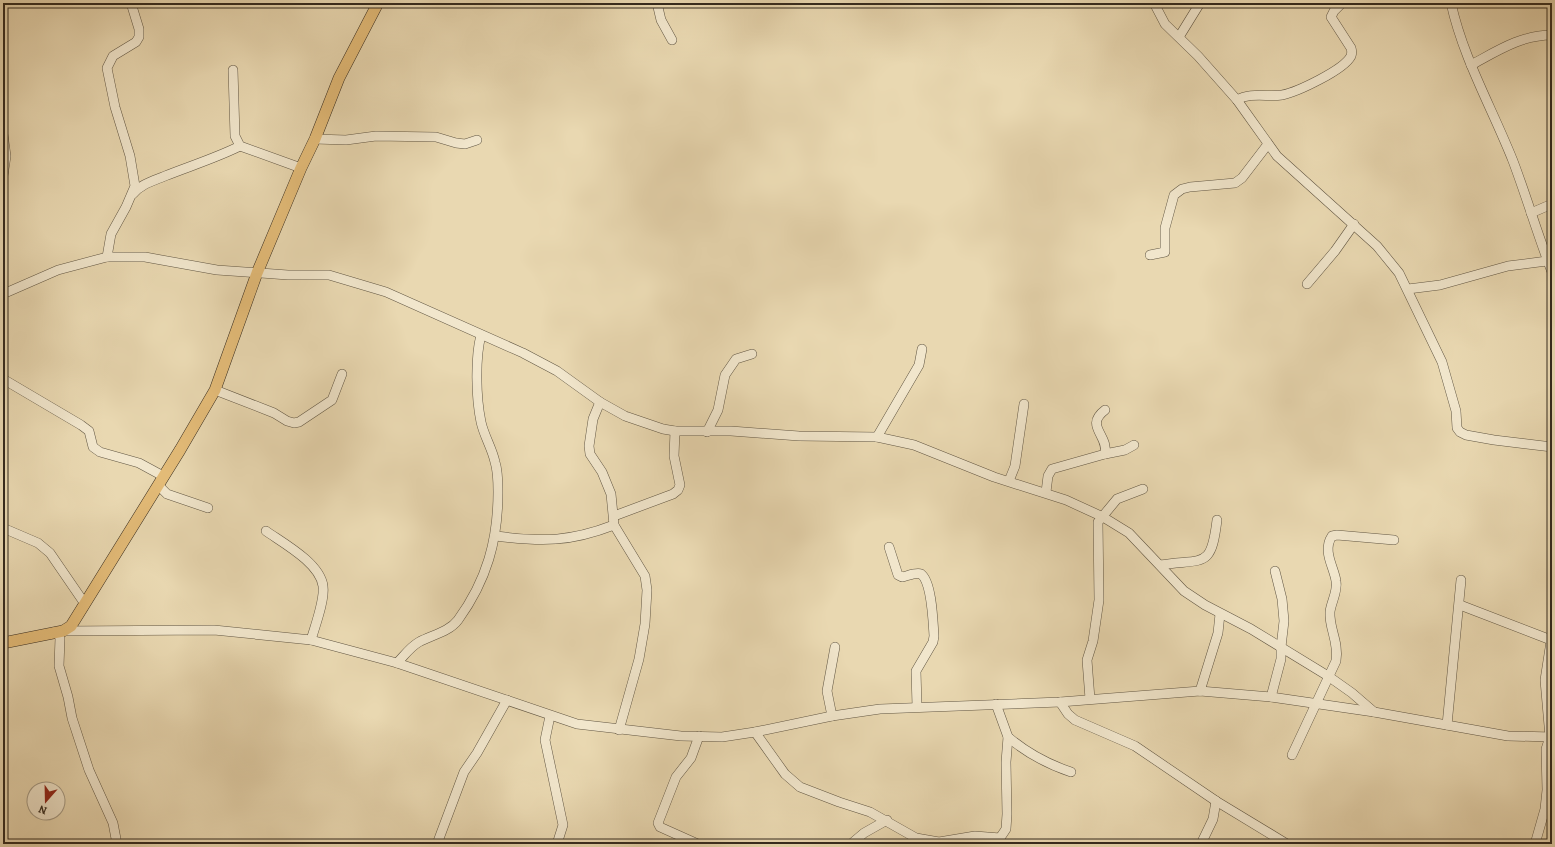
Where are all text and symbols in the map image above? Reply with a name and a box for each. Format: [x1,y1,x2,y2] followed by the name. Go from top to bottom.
[26,781,66,821] north arrow
[36,802,49,818] text: N

